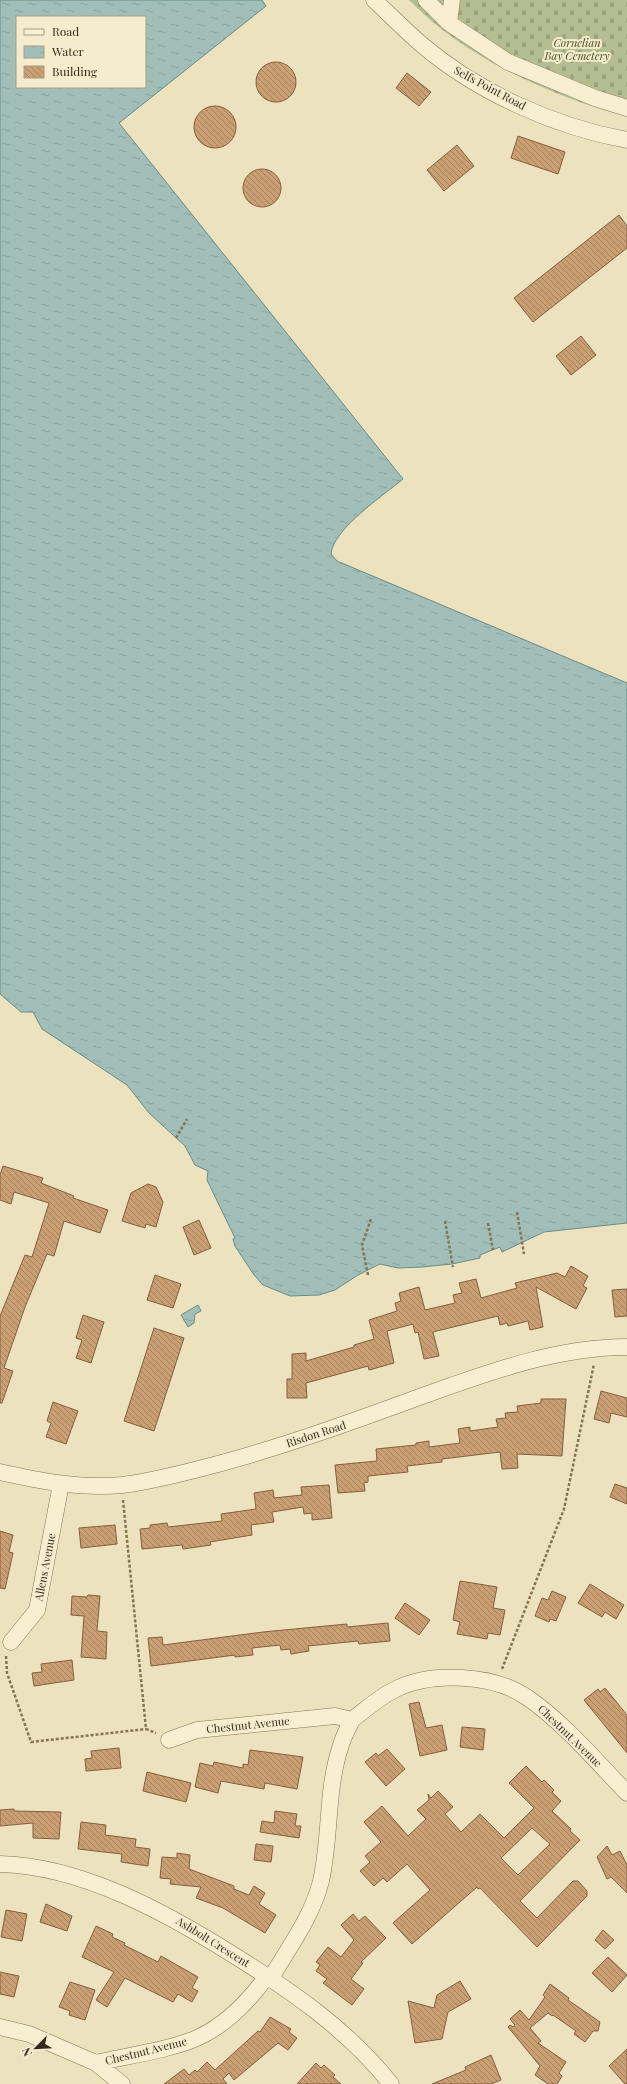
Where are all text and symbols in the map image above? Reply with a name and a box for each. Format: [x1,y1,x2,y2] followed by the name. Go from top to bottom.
[16,16,146,88] legend
[52,23,79,39] text: Road
[544,35,610,63] park label: Cornelian Bay Cemetery
[51,43,85,59] text: Water
[452,62,529,113] street label: Selfs Point Road
[52,63,98,79] text: Building
[284,1417,348,1450] street label: Risdon Road
[30,1531,59,1603] street label: Allens Avenue
[535,1701,606,1770] street label: Chestnut Avenue
[206,1713,291,1736] street label: Chestnut Avenue
[173,1912,253,1970] street label: Ashbolt Crescent
[16,2028,56,2068] north arrow
[103,2033,189,2068] street label: Chestnut Avenue
[18,2046,35,2059] text: N

